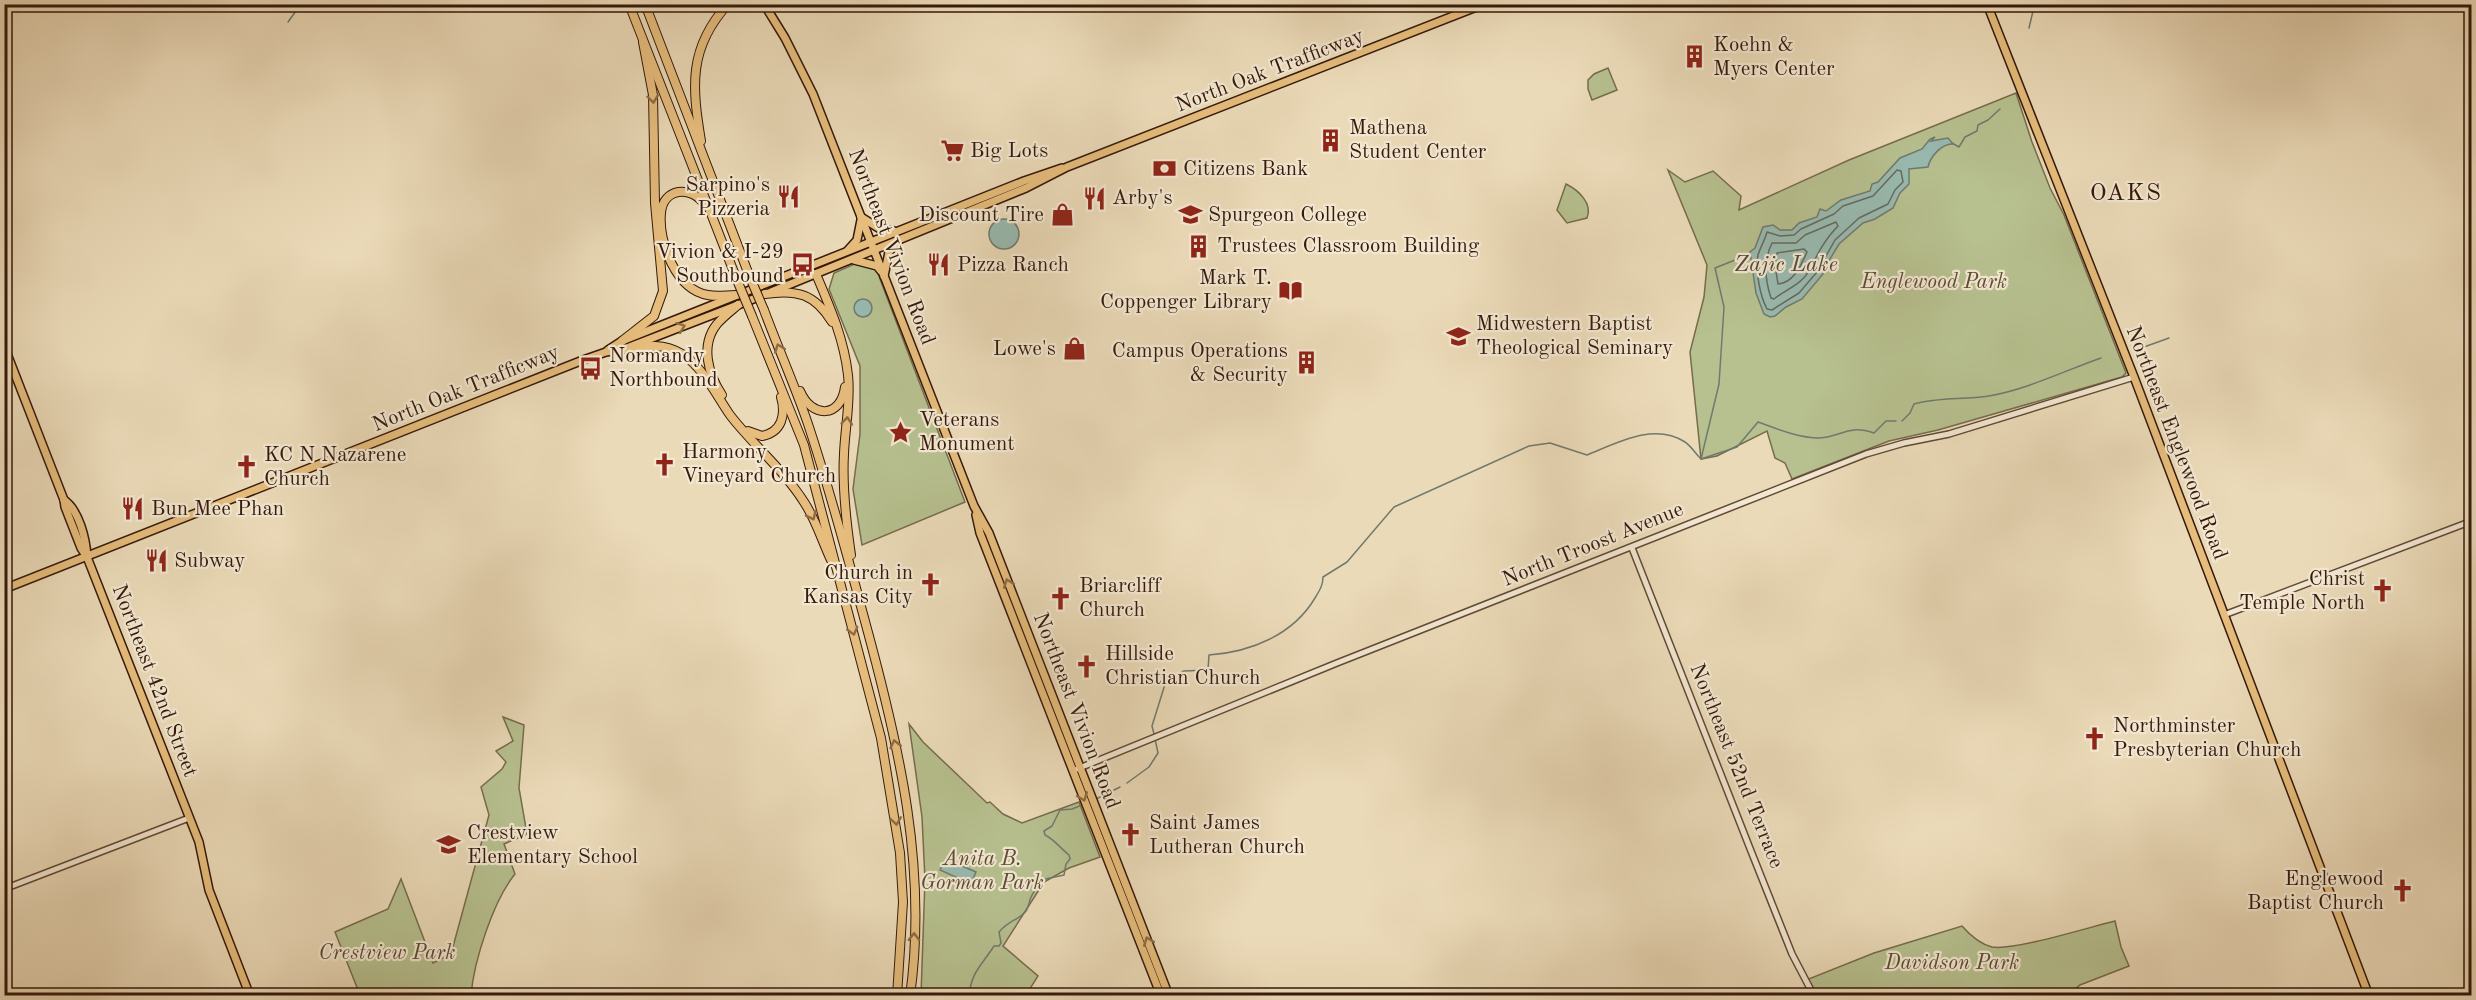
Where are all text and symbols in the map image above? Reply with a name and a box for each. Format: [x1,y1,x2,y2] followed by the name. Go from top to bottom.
[1173,25,1367,117] street label: North Oak Trafficway
[1713,35,1835,80] place label: Koehn & Myers Center
[1682,44,1708,70] building icon: Koehn & Myers Center
[646,95,659,104] one-way arrow
[1349,118,1487,163] place label: Mathena Student Center
[1318,127,1344,153] building icon: Mathena Student Center
[939,138,965,164] supermarket icon: Big Lots
[970,141,1048,162] place label: Big Lots
[844,146,938,348] street label: Northeast Vivion Road
[1152,156,1178,182] bank icon: Citizens Bank
[1183,159,1308,180] place label: Citizens Bank
[686,175,770,220] place label: Sarpino's Pizzeria
[2090,182,2162,206] district label: OAKS
[775,184,801,210] restaurant icon: Sarpino's Pizzeria
[1081,185,1107,211] restaurant icon: Arby's
[1112,188,1173,209] place label: Arby's
[1049,202,1075,228] shop icon: Discount Tire
[1177,202,1203,228] school or university icon: Spurgeon College
[919,205,1044,226] place label: Discount Tire
[1208,205,1367,226] place label: Spurgeon College
[1186,233,1212,259] building icon: Trustees Classroom Building
[1217,236,1480,257] place label: Trustees Classroom Building
[656,242,784,287] place label: Vivion & I-29 Southbound
[789,251,815,277] bus stop icon: Vivion & I-29 Southbound
[926,252,952,278] restaurant icon: Pizza Ranch
[1734,254,1838,276] water label: Zajic Lake
[957,255,1069,276] place label: Pizza Ranch
[1100,268,1272,313] place label: Mark T. Coppenger Library
[1860,272,2007,293] park label: Englewood Park
[1277,277,1303,303] library icon: Mark T. Coppenger Library
[1476,314,1673,359] place label: Midwestern Baptist Theological Seminary
[675,322,686,334] one-way arrow
[1445,323,1471,349] school or university icon: Midwestern Baptist Theological Seminary
[2122,323,2230,563] street label: Northeast Englewood Road
[1061,336,1087,362] shop icon: Lowe's
[993,339,1056,360] place label: Lowe's
[1112,341,1288,386] place label: Campus Operations & Security
[369,342,563,436] street label: North Oak Trafficway
[773,344,786,354] one-way arrow
[609,346,718,391] place label: Normandy Northbound
[1293,350,1319,376] building icon: Campus Operations & Security
[578,355,604,381] bus stop icon: Normandy Northbound
[919,410,1015,455] place label: Veterans Monument
[840,416,853,425] one-way arrow
[888,419,914,445] place icon: Veterans Monument
[682,442,836,487] place label: Harmony Vineyard Church
[264,445,406,490] place label: KC N Nazarene Church
[651,451,677,477] church icon: Harmony Vineyard Church
[233,454,259,480] church icon: KC N Nazarene Church
[120,496,146,522] restaurant icon: Bun Mee Phan
[151,499,284,520] place label: Bun Mee Phan
[1499,499,1687,591] street label: North Troost Avenue
[805,509,816,520] one-way arrow
[143,548,169,574] restaurant icon: Subway
[174,551,245,572] place label: Subway
[803,563,913,608] place label: Church in Kansas City
[2239,569,2365,614] place label: Christ Temple North
[918,572,944,598] church icon: Church in Kansas City
[1079,576,1162,621] place label: Briarcliff Church
[2370,578,2396,604] church icon: Christ Temple North
[1003,579,1016,589] one-way arrow
[108,582,200,780] street label: Northeast 42nd Street
[1048,585,1074,611] church icon: Briarcliff Church
[1029,610,1123,812] street label: Northeast Vivion Road
[846,625,859,635] one-way arrow
[1105,644,1260,689] place label: Hillside Christian Church
[1074,653,1100,679] church icon: Hillside Christian Church
[1685,661,1787,871] street label: Northeast 52nd Terrace
[2113,716,2301,761] place label: Northminster Presbyterian Church
[2082,725,2108,751] church icon: Northminster Presbyterian Church
[890,739,903,749] one-way arrow
[1076,791,1088,802] one-way arrow
[1149,813,1305,858] place label: Saint James Lutheran Church
[889,816,901,825] one-way arrow
[1118,822,1144,848] church icon: Saint James Lutheran Church
[467,823,638,868] place label: Crestview Elementary School
[436,832,462,858] school or university icon: Crestview Elementary School
[920,849,1044,894] park label: Anita B. Gorman Park
[2247,869,2384,914] place label: Englewood Baptist Church
[2389,878,2415,904] church icon: Englewood Baptist Church
[908,933,921,942] one-way arrow
[1143,936,1155,947] one-way arrow
[318,943,456,964] park label: Crestview Park
[1884,953,2019,974] park label: Davidson Park

